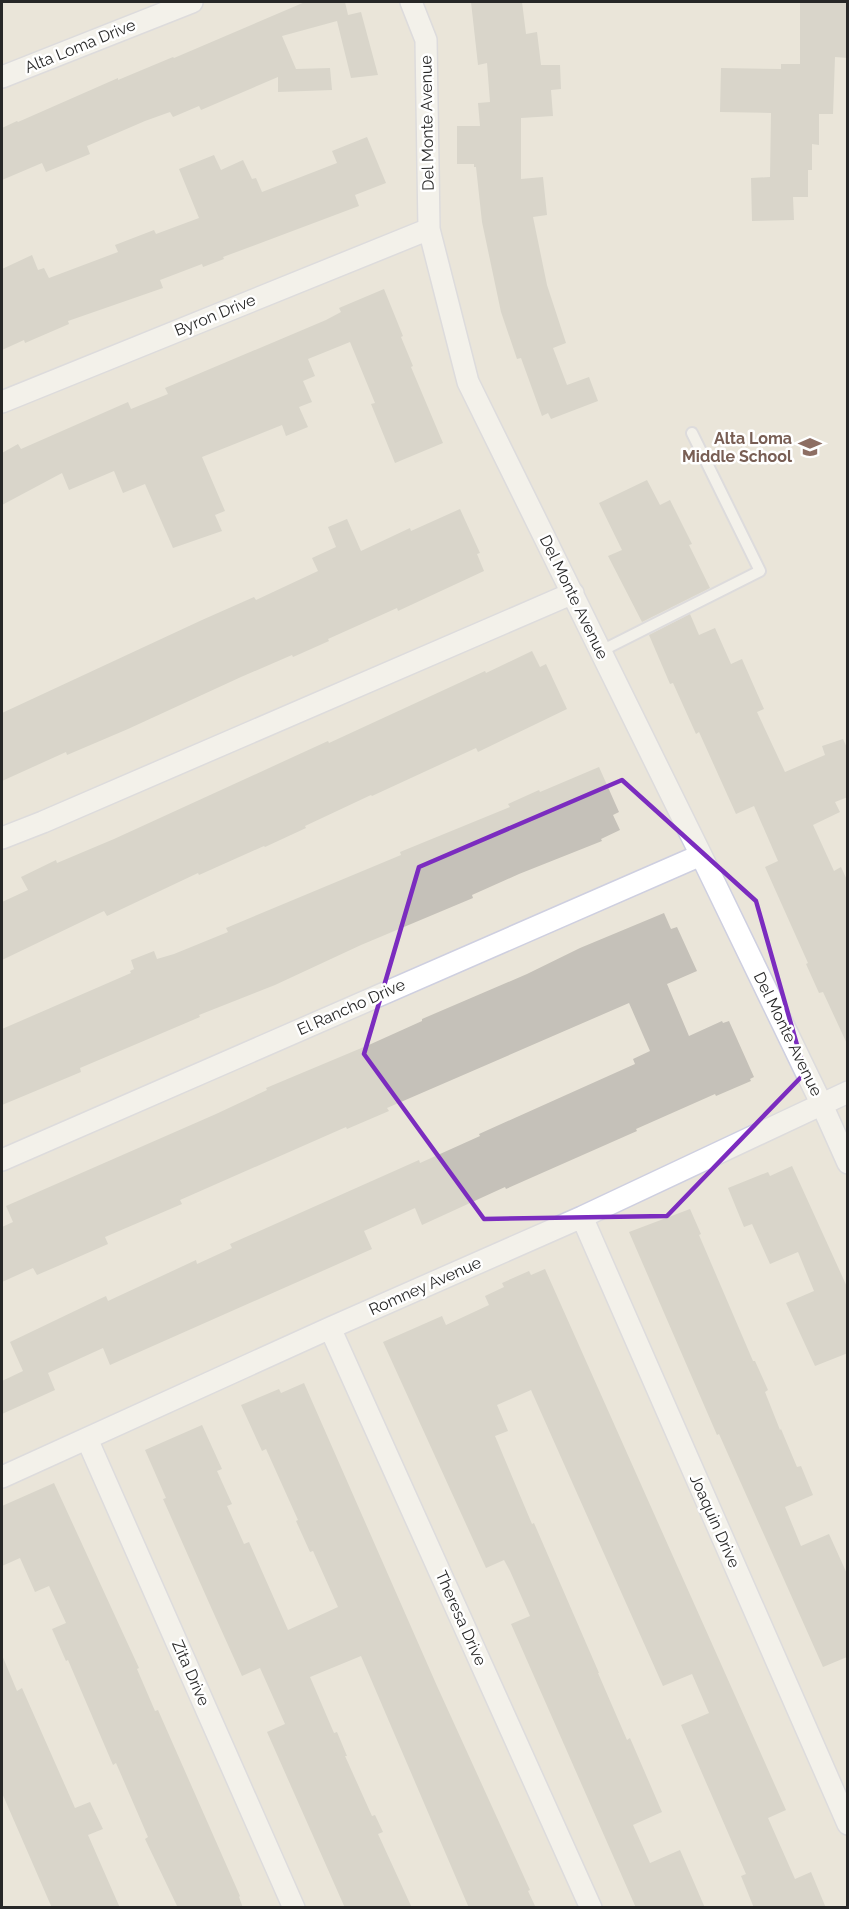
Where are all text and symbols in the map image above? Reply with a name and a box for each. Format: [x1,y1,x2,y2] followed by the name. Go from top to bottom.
[22,15,138,77] street label: Alta Loma Drive
[416,55,438,191] street label: Del Monte Avenue
[172,290,258,340] street label: Byron Drive
[682,429,793,466] place label: Alta Loma Middle School
[797,434,823,460] school or university icon: Alta Loma Middle School
[536,532,612,662] street label: Del Monte Avenue
[750,969,826,1099] street label: Del Monte Avenue
[294,975,408,1039] street label: El Rancho Drive
[366,1253,484,1319] street label: Romney Avenue
[686,1471,744,1571] street label: Joaquin Drive
[432,1568,490,1668] street label: Theresa Drive
[168,1637,214,1709] street label: Zita Drive

